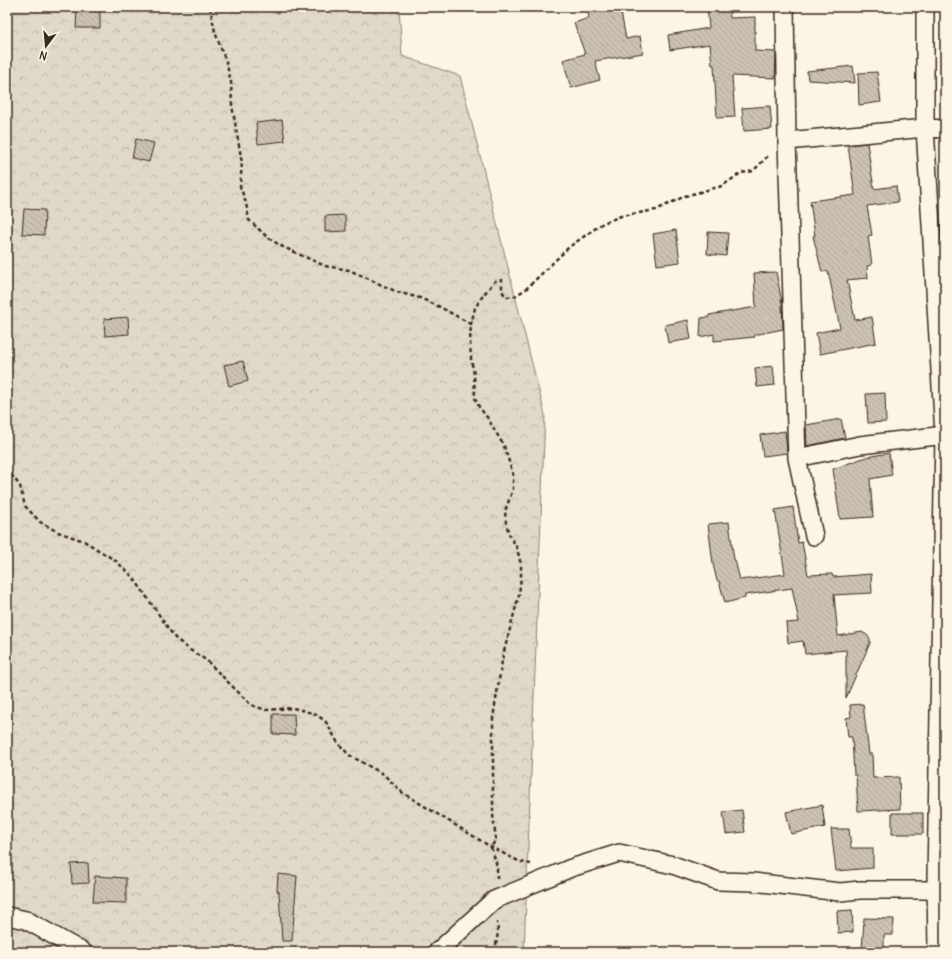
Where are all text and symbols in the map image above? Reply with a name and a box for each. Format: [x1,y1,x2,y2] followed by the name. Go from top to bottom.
[26,26,66,66] north arrow
[38,48,49,63] text: N

